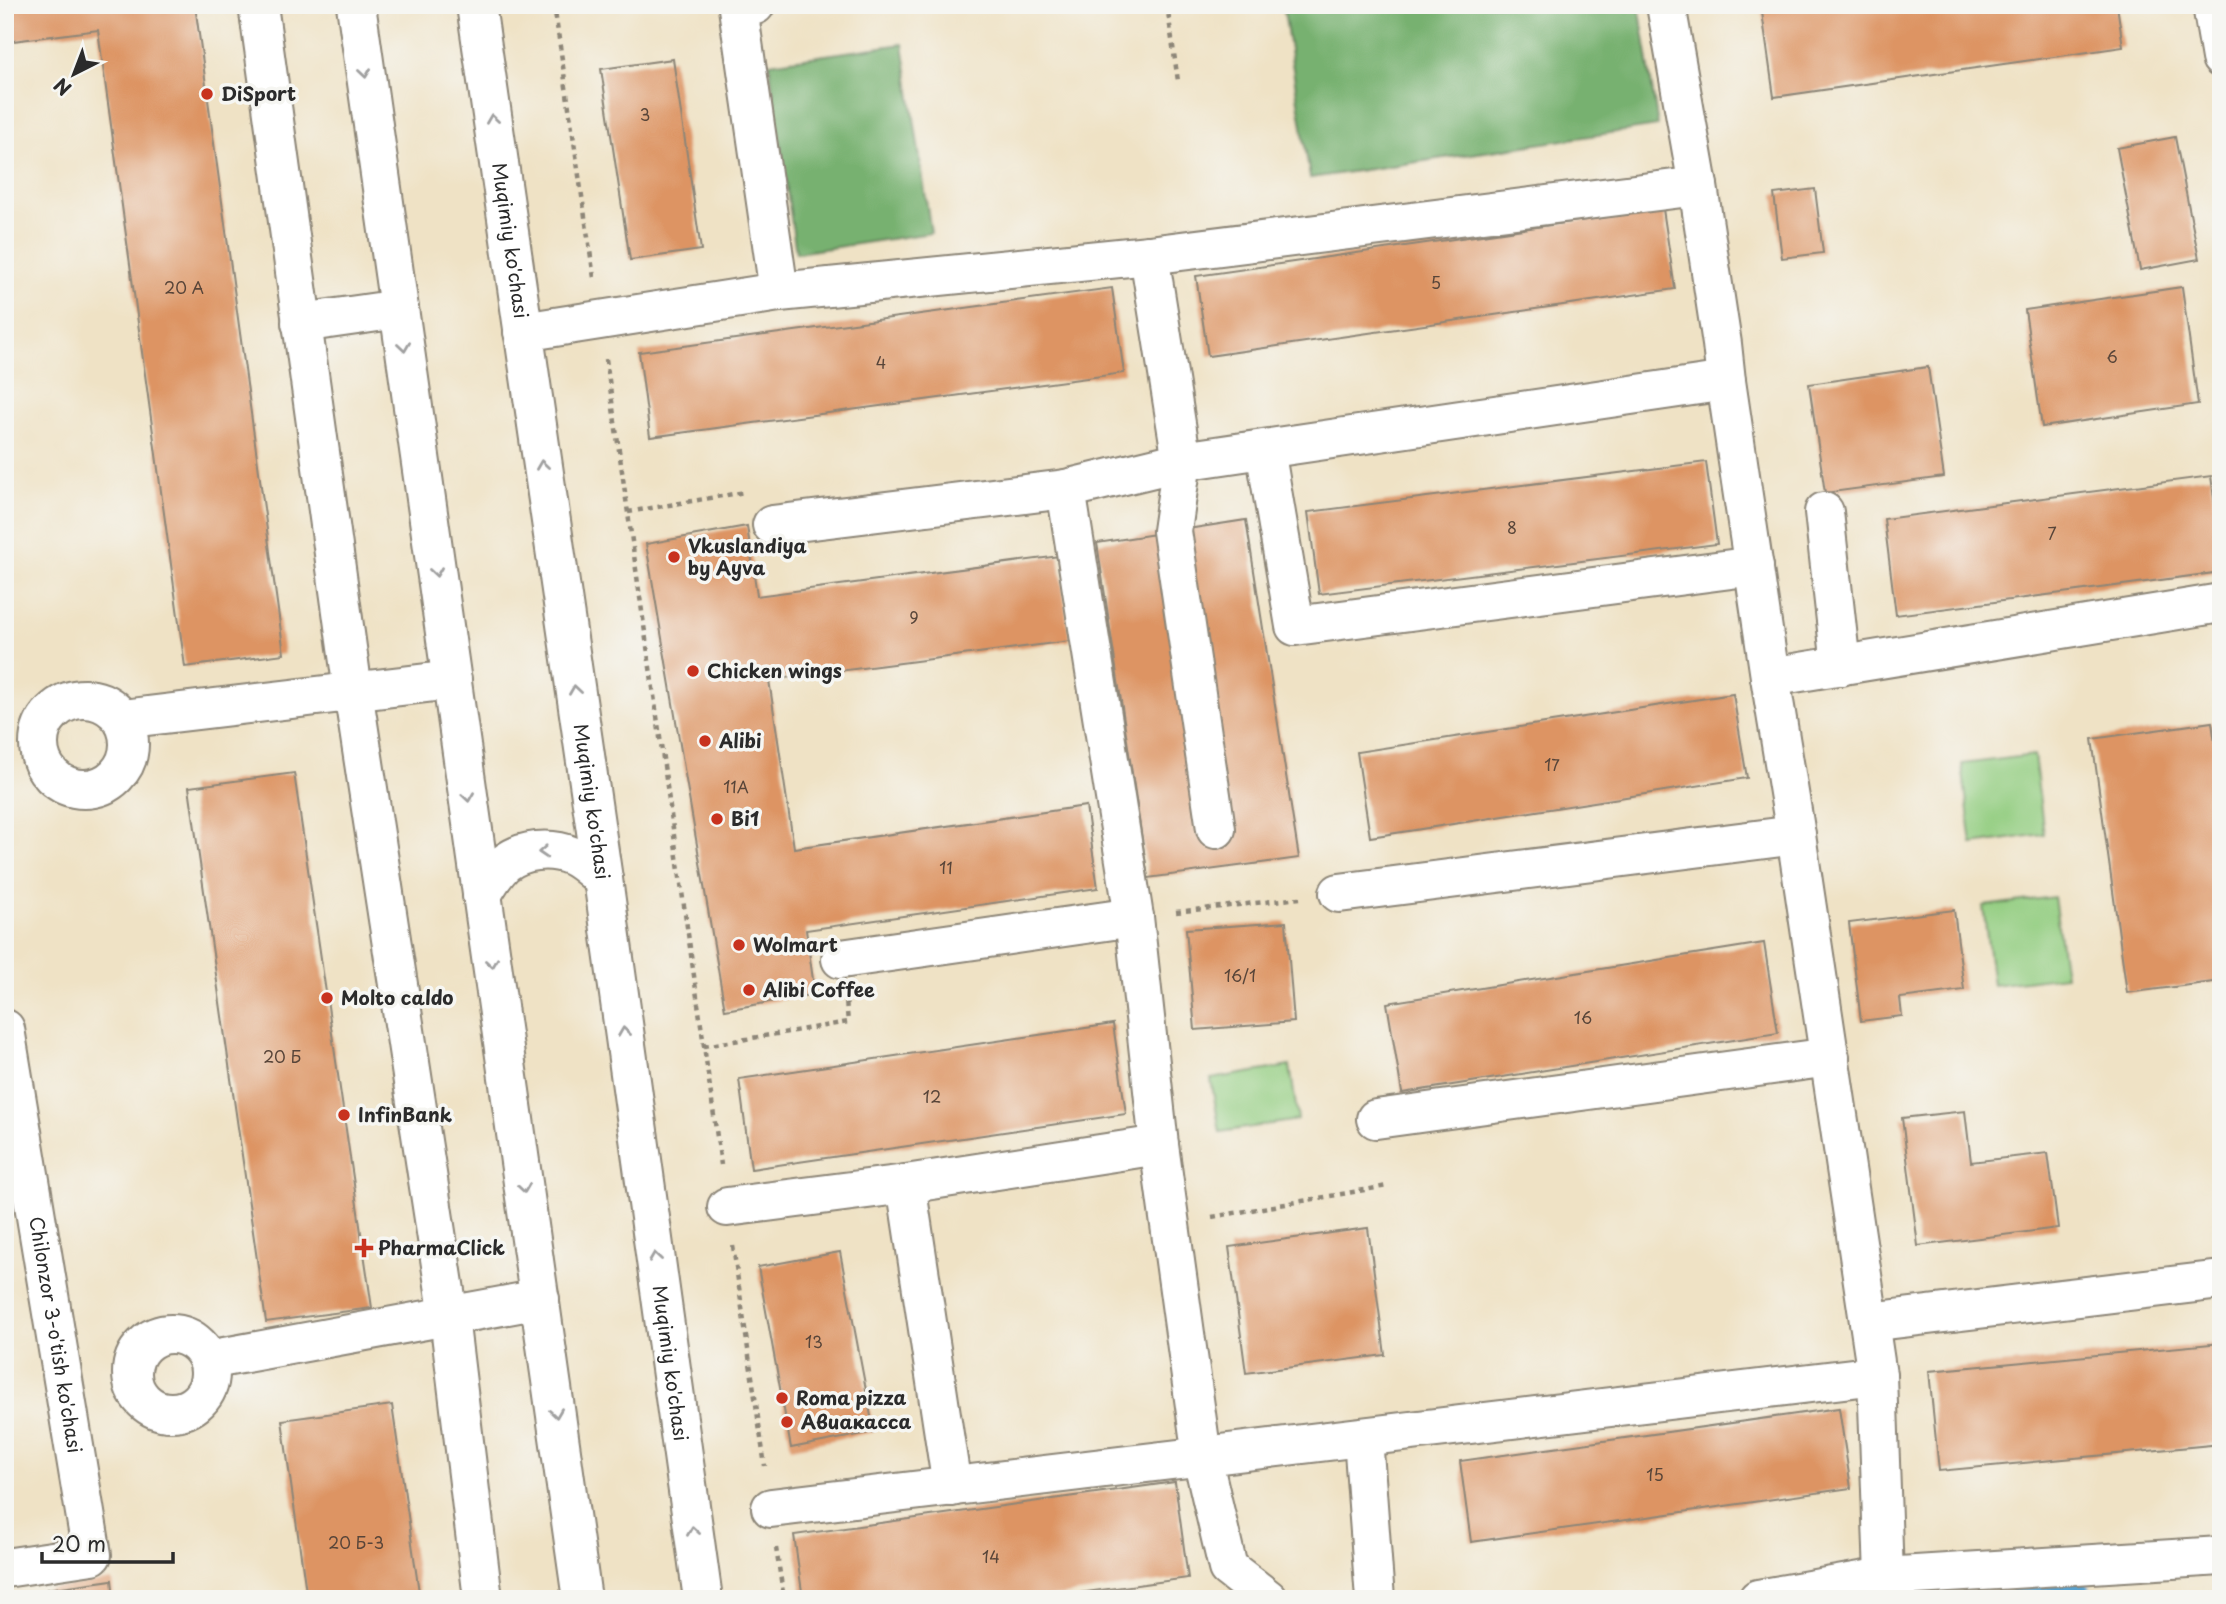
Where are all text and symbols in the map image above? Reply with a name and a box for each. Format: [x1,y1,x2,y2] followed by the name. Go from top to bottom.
[38,38,108,108] north arrow
[358,67,373,79] one-way arrow
[47,72,77,103] text: N
[221,79,296,107] place label: DiSport
[199,86,215,102] marker: DiSport
[640,102,650,126] house number: 3
[485,113,500,124] one-way arrow
[486,161,536,320] street label: Muqimiy ko'chasi
[1431,270,1441,294] house number: 5
[164,275,204,299] house number: 20 А
[396,341,411,352] one-way arrow
[2106,344,2118,368] house number: 6
[876,350,886,374] house number: 4
[535,459,550,471] one-way arrow
[1507,515,1517,539] house number: 8
[2047,521,2057,545] house number: 7
[688,531,807,581] place label: Vkuslandiya by Ayva
[666,549,682,565] marker: Vkuslandiya by Ayva
[428,566,443,578] one-way arrow
[909,605,919,629] house number: 9
[707,656,842,684] place label: Chicken wings
[685,663,701,679] marker: Chicken wings
[568,684,583,696] one-way arrow
[568,722,618,881] street label: Muqimiy ko'chasi
[718,726,761,754] place label: Alibi
[697,733,713,749] marker: Alibi
[1544,752,1560,776] house number: 17
[723,774,749,798] house number: 11A
[460,791,475,803] one-way arrow
[731,804,759,832] place label: Bi1
[709,811,725,827] marker: Bi1
[537,844,548,859] one-way arrow
[939,855,953,879] house number: 11
[753,930,838,958] place label: Wolmart
[731,937,747,953] marker: Wolmart
[484,957,499,969] one-way arrow
[1224,963,1256,987] house number: 16/1
[762,975,875,1003] place label: Alibi Coffee
[741,982,757,998] marker: Alibi Coffee
[341,983,454,1011] place label: Molto caldo
[319,990,335,1006] marker: Molto caldo
[1574,1005,1592,1029] house number: 16
[617,1026,632,1038] one-way arrow
[263,1044,301,1068] house number: 20 Б
[923,1084,941,1108] house number: 12
[358,1100,453,1128] place label: InfinBank
[336,1107,352,1123] marker: InfinBank
[516,1182,531,1194] one-way arrow
[23,1214,90,1455] street label: Chilonzor 3-o'tish ko'chasi
[378,1233,505,1261] place label: PharmaClick
[356,1240,372,1256] marker: PharmaClick
[648,1251,663,1263] one-way arrow
[647,1283,696,1443] street label: Muqimiy ko'chasi
[805,1329,823,1353] house number: 13
[796,1383,907,1411] place label: Roma pizza
[774,1390,790,1406] marker: Roma pizza
[548,1407,563,1419] one-way arrow
[801,1407,911,1435] place label: Авиакасса
[779,1414,795,1430] marker: Авиакасса
[1646,1462,1664,1486] house number: 15
[42,1520,173,1564] scale bar
[686,1525,701,1537] one-way arrow
[52,1527,106,1559] text: 20 m
[328,1530,384,1554] house number: 20 Б-3
[982,1544,1000,1568] house number: 14

